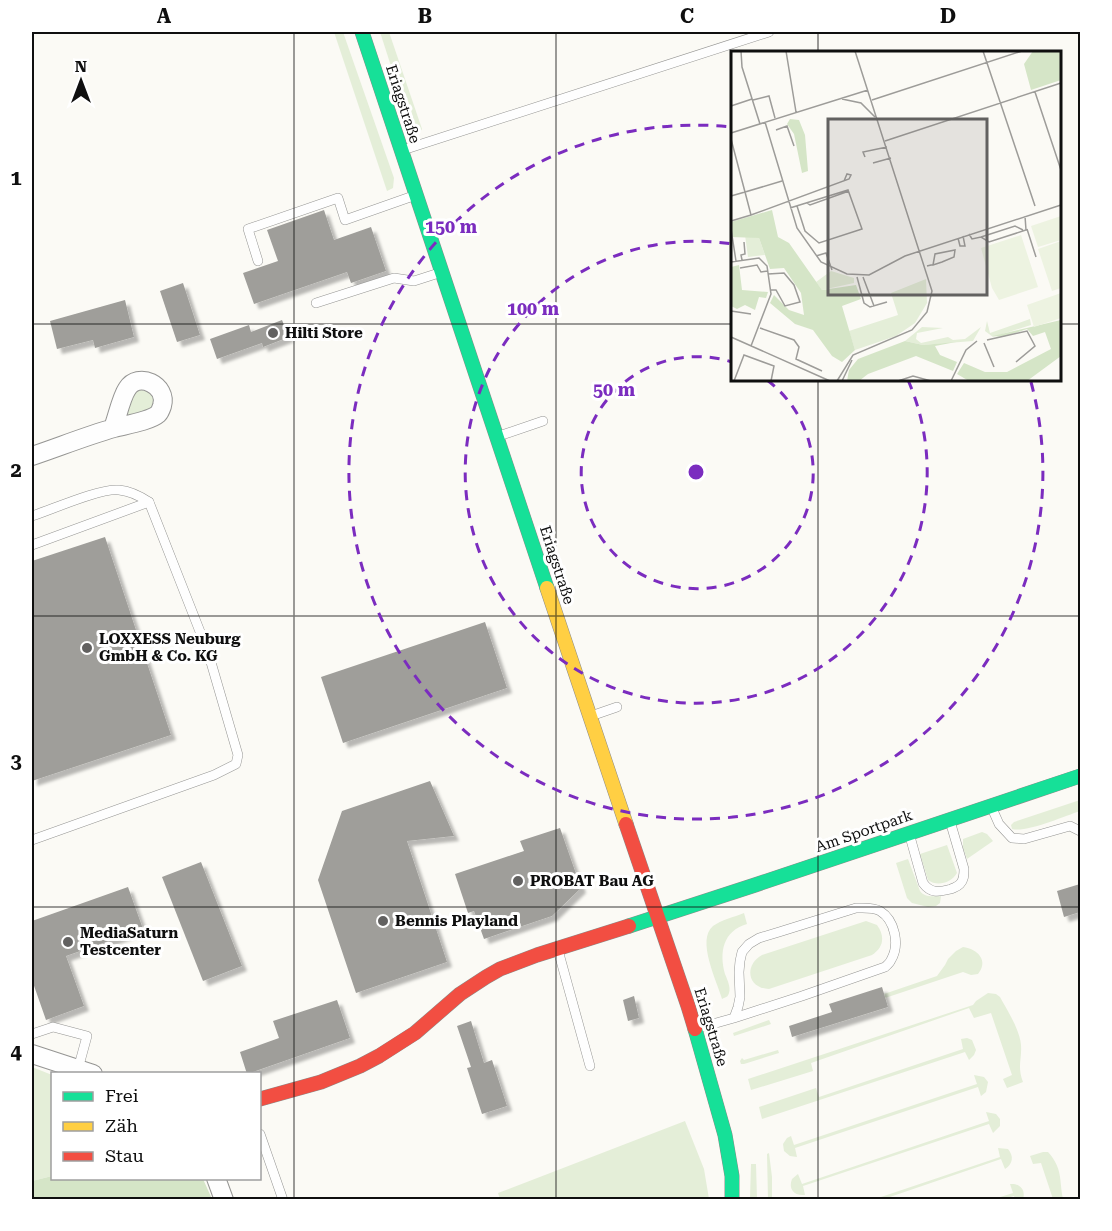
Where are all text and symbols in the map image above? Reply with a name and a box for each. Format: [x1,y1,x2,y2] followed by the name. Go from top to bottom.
[157,4,172,28] text: A
[418,4,432,28] text: B
[680,4,694,28] text: C
[940,4,956,28] text: D
[51,51,111,111] north arrow
[731,51,1061,381] inset map
[75,57,87,76] text: N
[382,62,424,146] street label: Eriagstraße
[10,166,22,190] text: 1
[425,216,478,237] text: 150 m
[507,298,560,319] text: 100 m
[285,324,363,342] place label: Hilti Store
[266,326,280,340] marker: Hilti Store
[593,379,636,400] text: 50 m
[10,458,22,482] text: 2
[686,462,706,482] centre of rings
[536,523,578,607] street label: Eriagstraße
[99,630,241,665] place label: LOXXESS Neuburg GmbH & Co. KG
[80,641,94,655] marker: LOXXESS Neuburg GmbH & Co. KG
[10,749,22,773] text: 3
[813,806,916,856] street label: Am Sportpark
[530,872,654,890] place label: PROBAT Bau AG
[511,874,525,888] marker: PROBAT Bau AG
[395,912,518,930] place label: Bennis Playland
[376,914,390,928] marker: Bennis Playland
[80,924,178,959] place label: MediaSaturn Testcenter
[61,935,75,949] marker: MediaSaturn Testcenter
[690,985,732,1069] street label: Eriagstraße
[10,1040,22,1064] text: 4
[51,1072,261,1180] legend
[105,1085,139,1106] text: Frei
[105,1115,138,1136] text: Zäh
[105,1145,144,1166] text: Stau

